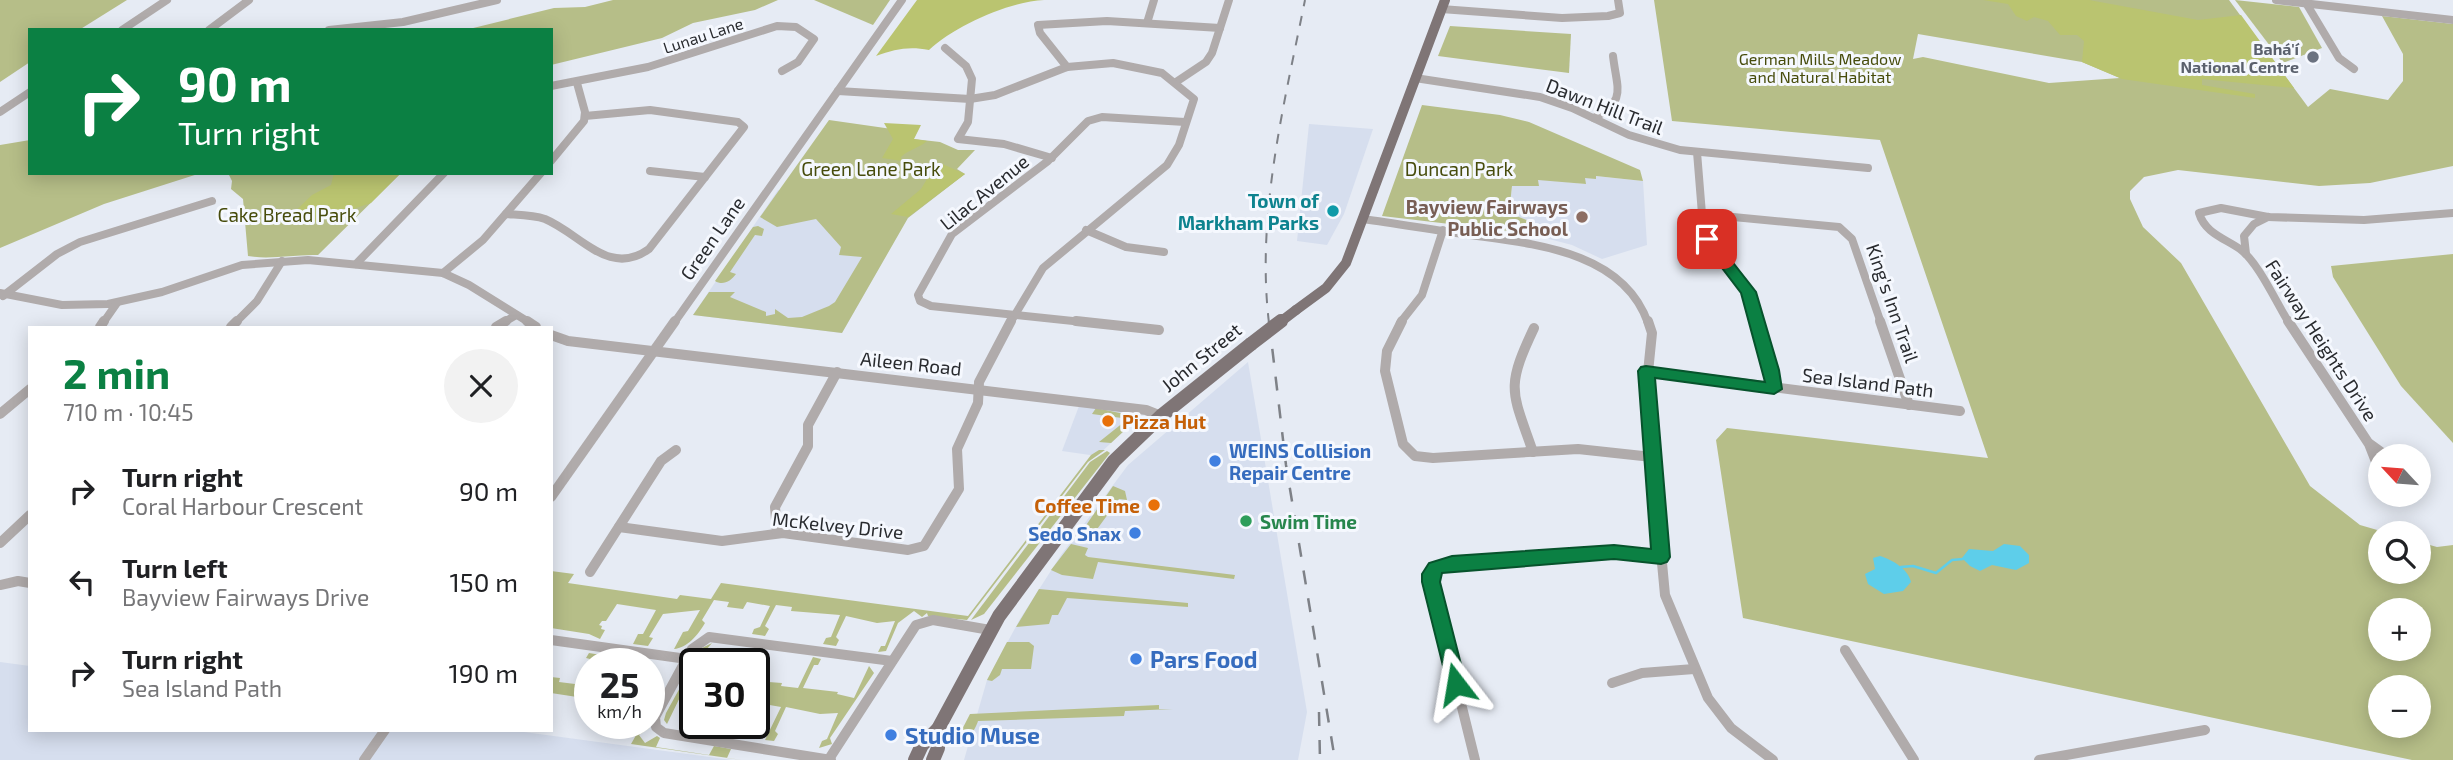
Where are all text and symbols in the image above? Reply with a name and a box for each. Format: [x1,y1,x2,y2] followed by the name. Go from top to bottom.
[661,13,745,57] street label: Lunau Lane
[2180,39,2301,76] place label: Bahá'í National Centre
[1739,49,1901,86] park label: German Mills Meadow and Natural Habitat
[2305,49,2321,65] marker: Bahá'í National Centre
[178,53,292,112] text: 90 m
[63,56,154,147] icon: right
[1543,73,1667,139] street label: Dawn Hill Trail
[178,113,320,151] text: Turn right
[935,149,1033,235] street label: Lilac Avenue
[801,157,941,180] park label: Green Lane Park
[1405,157,1513,180] park label: Duncan Park
[1178,189,1320,234] place label: Town of Markham Parks
[675,192,749,284] street label: Green Lane
[1406,195,1569,240] place label: Bayview Fairways Public School
[218,203,357,226] park label: Cake Bread Park
[1325,203,1341,219] marker: Town of Markham Parks
[1574,209,1590,225] marker: Bayview Fairways Public School
[1677,209,1737,269] pin
[1688,220,1726,258] icon: arrive
[1862,241,1924,366] street label: King's Inn Trail
[2261,255,2383,425] street label: Fairway Heights Drive
[1156,318,1246,396] street label: John Street
[859,346,963,380] street label: Aileen Road
[63,347,170,397] text: 2 min
[444,349,518,423] button: close
[1801,363,1935,401] street label: Sea Island Path
[63,398,194,426] text: 710 m · 10:45
[1122,410,1206,433] place label: Pizza Hut
[1100,413,1116,429] marker: Pizza Hut
[1229,439,1371,484] place label: WEINS Collision Repair Centre
[2368,444,2431,508] north arrow
[2368,444,2431,738] map controls
[1207,453,1223,469] marker: WEINS Collision Repair Centre
[122,461,243,492] text: Turn right
[63,472,101,510] icon: right
[459,475,518,506] text: 90 m
[122,492,363,520] text: Coral Harbour Crescent
[1034,494,1140,517] place label: Coffee Time
[1146,497,1162,513] marker: Coffee Time
[771,507,905,543] street label: McKelvey Drive
[1260,510,1357,533] place label: Swim Time
[1238,513,1254,529] marker: Swim Time
[2368,521,2431,584] button: search
[1028,522,1121,545] place label: Sedo Snax
[1127,525,1143,541] marker: Sedo Snax
[122,552,228,583] text: Turn left
[63,563,101,601] icon: left
[449,566,518,597] text: 150 m
[122,583,369,611] text: Bayview Fairways Drive
[2368,598,2431,661] button: +
[122,643,243,674] text: Turn right
[1150,645,1258,673] place label: Pars Food
[1419,647,1493,721] position arrow
[679,648,770,739] speed limit sign: 30
[1128,651,1144,667] marker: Pars Food
[63,654,101,692] icon: right
[449,657,518,688] text: 190 m
[600,663,639,705] text: 25
[122,674,282,702] text: Sea Island Path
[2368,675,2431,738] button: −
[597,700,642,722] text: km/h
[905,721,1040,749] place label: Studio Muse
[883,727,899,743] marker: Studio Muse

